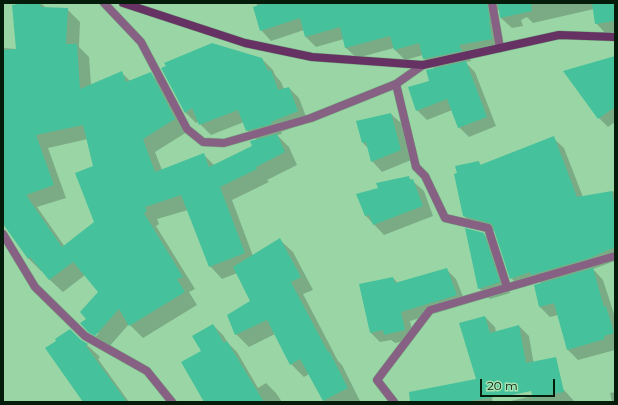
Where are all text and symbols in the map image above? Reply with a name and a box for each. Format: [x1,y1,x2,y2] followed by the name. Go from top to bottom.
[482,371,557,397] scale bar
[487,378,518,393] text: 20 m

